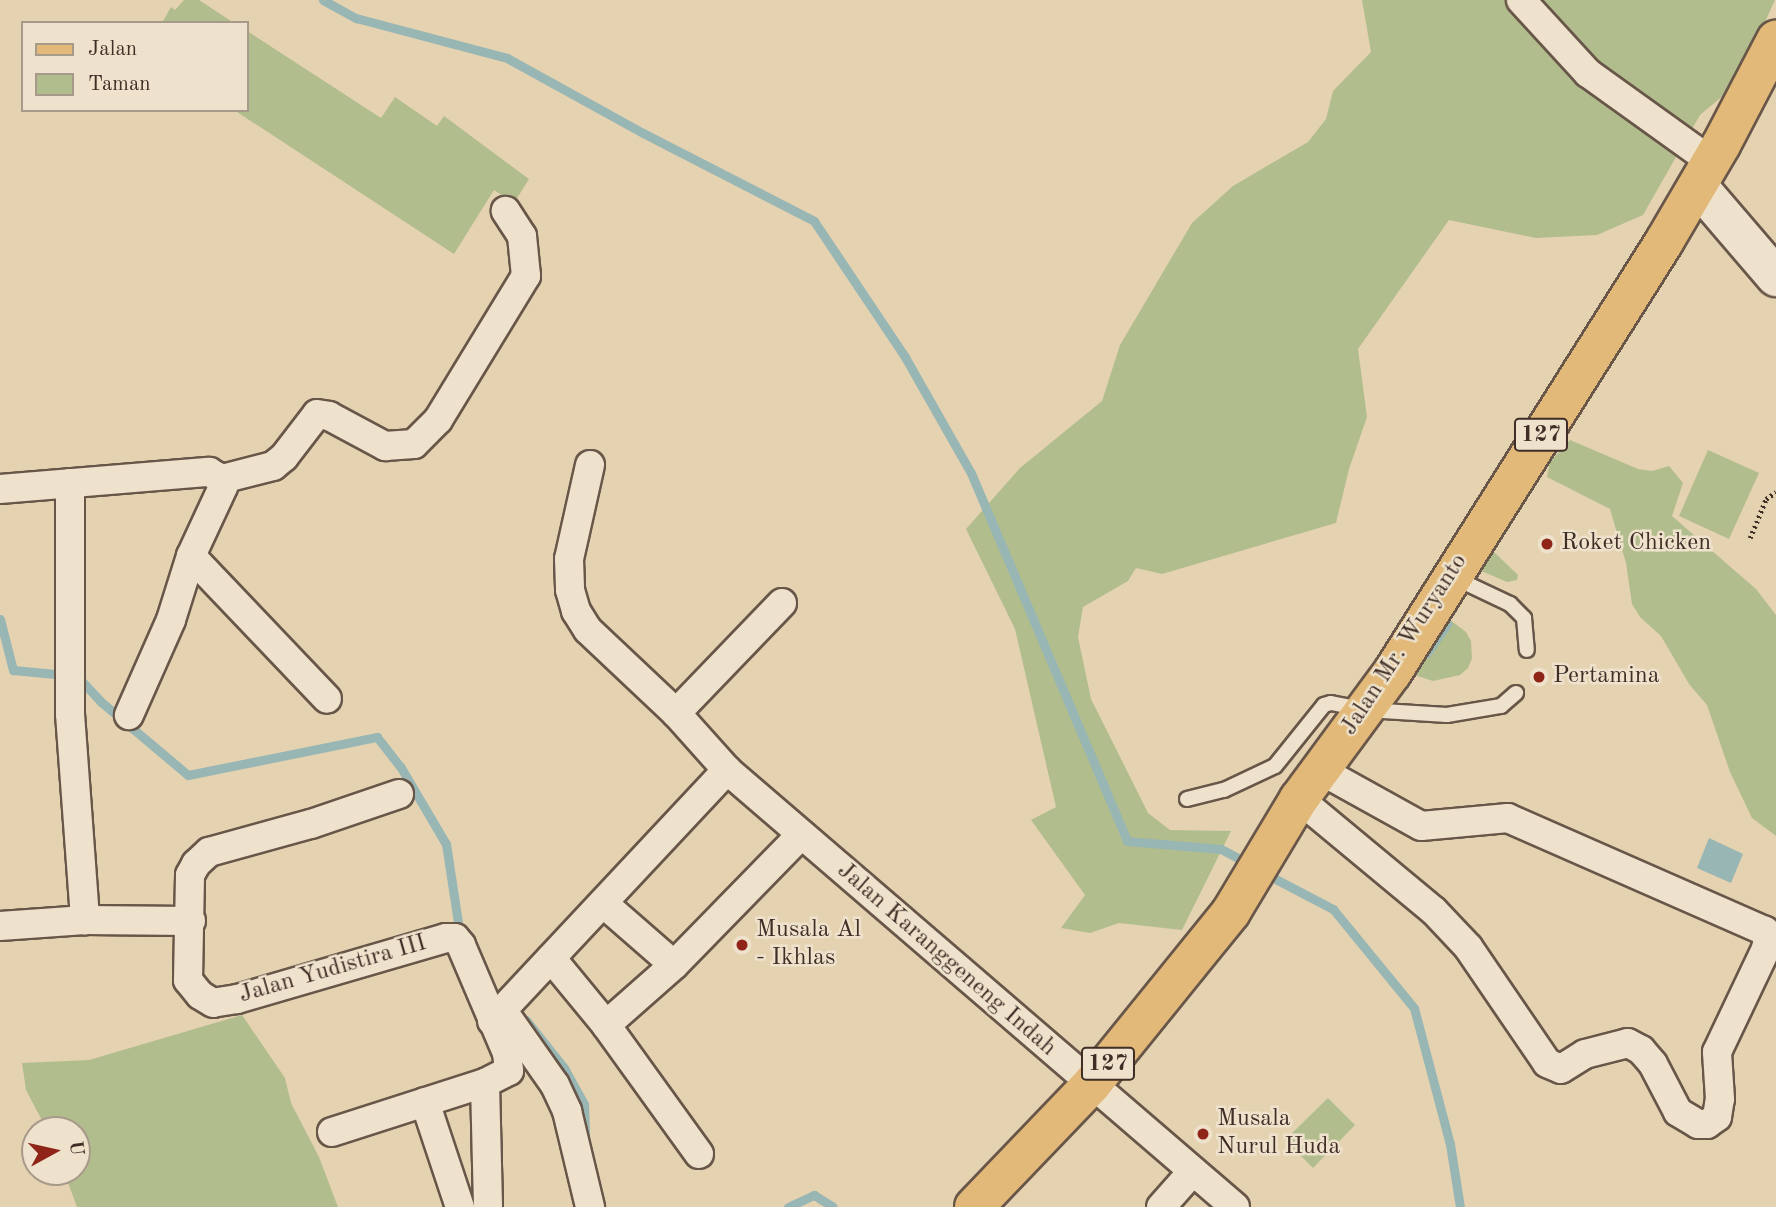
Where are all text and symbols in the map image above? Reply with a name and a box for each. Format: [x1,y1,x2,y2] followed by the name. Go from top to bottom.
[21,21,248,112] legend
[88,39,137,60] text: Jalan
[88,74,151,95] text: Taman
[1513,416,1569,454] road number: 127
[1561,530,1711,558] place label: Roket Chicken
[1539,536,1555,552] marker: Roket Chicken
[1336,549,1474,741] street label: Jalan Mr. Wuryanto
[1553,663,1660,691] place label: Pertamina
[1531,669,1547,685] marker: Pertamina
[831,857,1061,1063] street label: Jalan Karanggeneng Indah
[756,917,861,973] place label: Musala Al - Ikhlas
[236,929,430,1011] street label: Jalan Yudistira III
[734,937,750,953] marker: Musala Al - Ikhlas
[1080,1044,1136,1084] road number: 127
[1217,1106,1340,1162] place label: Musala Nurul Huda
[21,1116,91,1186] north arrow
[1195,1126,1211,1142] marker: Musala Nurul Huda
[65,1139,86,1157] text: U

